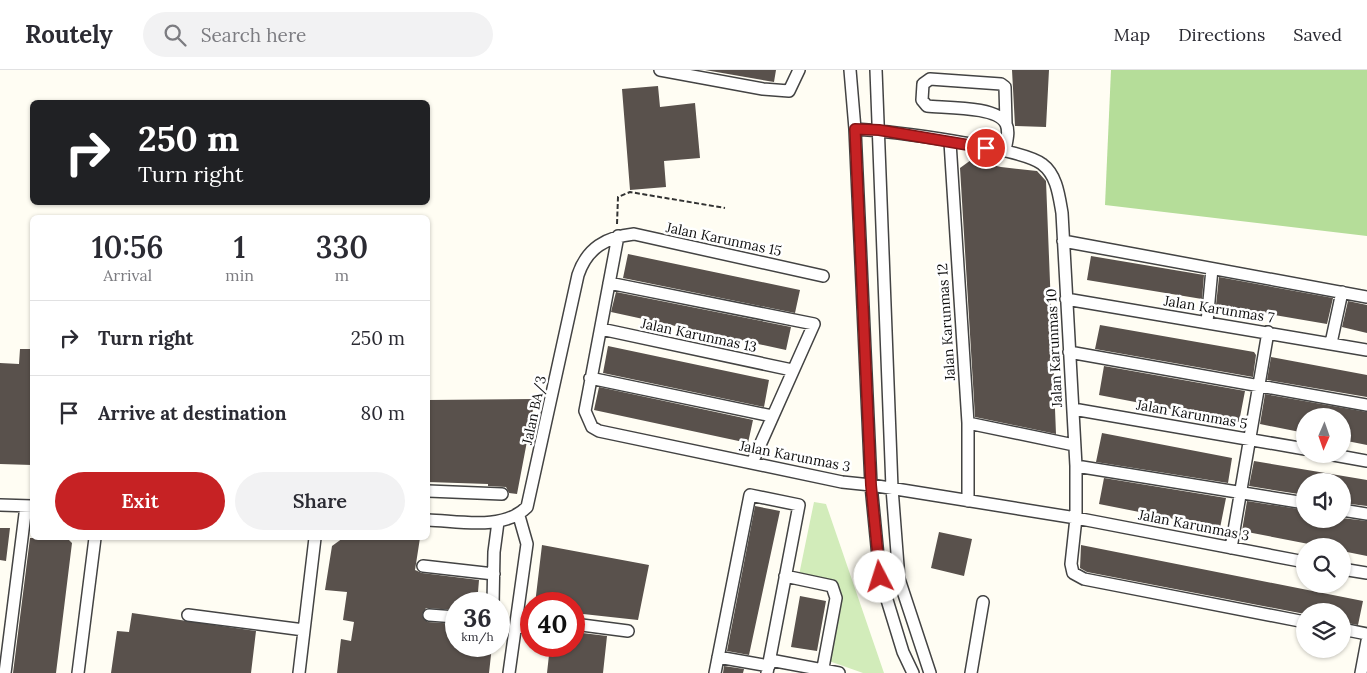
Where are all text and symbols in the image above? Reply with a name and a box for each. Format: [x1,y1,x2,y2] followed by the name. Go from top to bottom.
[143,12,493,57] search box
[25,19,113,50] text: Routely
[161,21,189,49] icon: search
[201,23,306,47] text: Search here
[1114,23,1150,46] text: Map
[1178,23,1265,46] text: Directions
[1293,23,1342,46] text: Saved
[138,116,239,161] text: 250 m
[55,120,120,185] icon: right
[965,127,1007,169] pin
[972,134,1000,162] icon: arrive
[138,160,243,188] text: Turn right
[664,218,783,260] street label: Jalan Karunmas 15
[92,228,164,266] text: 10:56
[234,228,246,266] text: 1
[316,228,368,266] text: 330
[933,263,959,382] street label: Jalan Karunmas 12
[103,265,152,285] text: Arrival
[225,265,254,285] text: min
[335,265,349,285] text: m
[1042,288,1066,409] street label: Jalan Karunmas 10
[1162,291,1276,327] street label: Jalan Karunmas 7
[638,314,759,356] street label: Jalan Karunmas 13
[55,324,83,352] icon: right
[98,326,194,350] text: Turn right
[351,326,405,350] text: 250 m
[518,374,550,447] street label: Jalan BA/3
[1134,395,1249,433] street label: Jalan Karunmas 5
[55,399,83,427] icon: arrive
[98,401,287,425] text: Arrive at destination
[361,401,405,425] text: 80 m
[1296,408,1351,462] north arrow
[1296,408,1351,658] map controls
[737,436,852,476] street label: Jalan Karunmas 3
[55,472,225,530] button: Exit
[235,472,405,530] button: Share
[1296,473,1351,528] button: sound
[1136,505,1251,545] street label: Jalan Karunmas 3
[1296,538,1351,593] button: search
[853,550,905,602] position arrow
[520,592,585,657] speed limit sign: 40
[463,602,492,634] text: 36
[1296,603,1351,658] button: layers
[461,629,494,644] text: km/h

